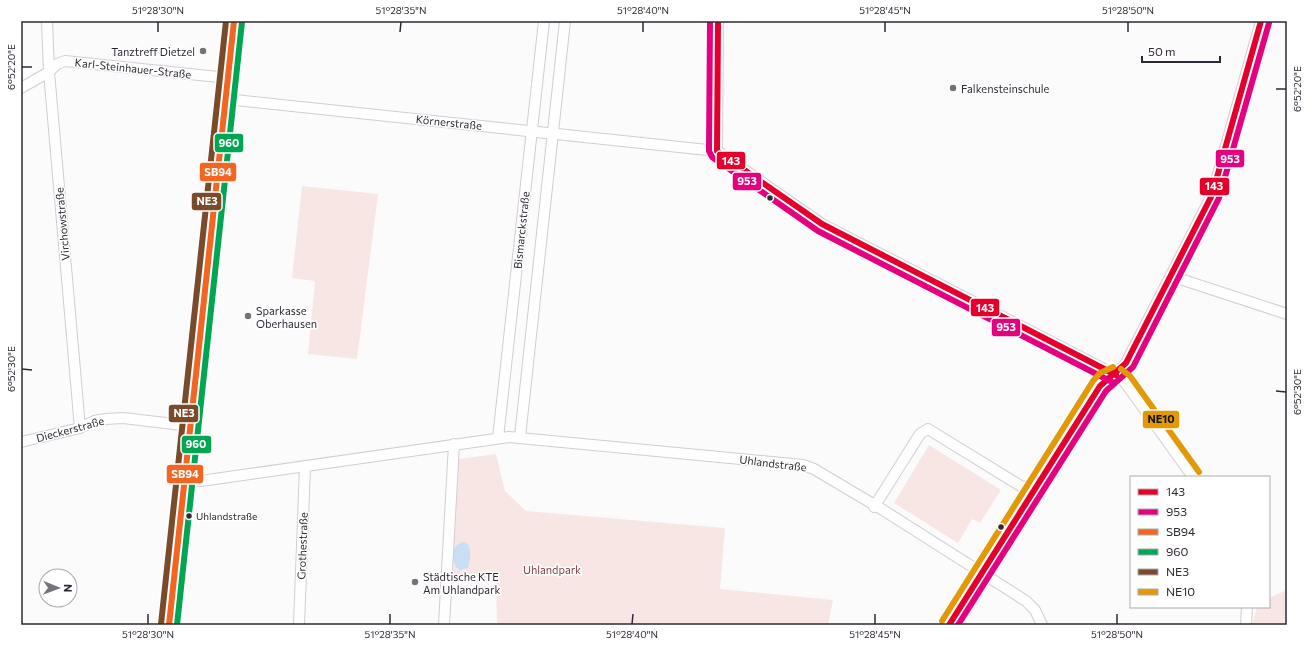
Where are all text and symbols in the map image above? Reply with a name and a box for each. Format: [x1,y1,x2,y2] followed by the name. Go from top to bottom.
[132,4,184,16] text: 51°28'30"N
[375,4,427,16] text: 51°28'35"N
[617,4,669,16] text: 51°28'40"N
[859,4,911,16] text: 51°28'45"N
[1102,4,1154,16] text: 51°28'50"N
[1142,38,1220,64] scale bar
[5,44,17,90] text: 6°52'20"E
[1148,44,1176,58] text: 50 m
[111,45,195,58] place label: Tanztreff Dietzel
[198,46,208,56] marker: Tanztreff Dietzel
[74,55,192,81] street label: Karl-Steinhauer-Straße
[1291,66,1303,112] text: 6°52'20"E
[961,82,1049,95] place label: Falkensteinschule
[948,83,958,93] marker: Falkensteinschule
[415,112,483,132] street label: Körnerstraße
[214,133,244,153] line badge: 960
[219,136,239,149] text: 960
[1215,149,1245,168] line badge: 953
[716,151,746,170] line badge: 143
[1220,152,1240,165] text: 953
[722,154,740,167] text: 143
[199,162,237,182] line badge: SB94
[204,165,232,178] text: SB94
[732,172,762,191] line badge: 953
[737,174,757,187] text: 953
[1199,177,1230,196] line badge: 143
[1205,179,1223,192] text: 143
[52,187,72,261] street label: Virchowstraße
[510,190,532,269] street label: Bismarckstraße
[191,192,222,211] line badge: NE3
[765,193,775,203] unlabelled marker
[196,194,218,207] text: NE3
[970,298,1000,317] line badge: 143
[976,301,994,314] text: 143
[256,304,317,330] place label: Sparkasse Oberhausen
[243,311,253,321] marker: Sparkasse Oberhausen
[991,318,1021,337] line badge: 953
[996,320,1016,333] text: 953
[5,346,17,392] text: 6°52'30"E
[1291,369,1303,415] text: 6°52'30"E
[168,404,199,423] line badge: NE3
[173,406,195,419] text: NE3
[1142,410,1180,429] line badge: NE10
[1147,412,1175,425] text: NE10
[35,414,106,444] street label: Dieckerstraße
[181,435,212,454] line badge: 960
[186,437,206,450] text: 960
[739,452,807,474] street label: Uhlandstraße
[166,464,204,484] line badge: SB94
[171,467,199,480] text: SB94
[1130,476,1270,608] legend
[1166,484,1185,498] text: 143
[1166,504,1187,518] text: 953
[196,510,257,522] place label: Uhlandstraße
[184,511,194,521] marker: Uhlandstraße
[294,512,310,580] street label: Grothestraße
[996,522,1006,532] unlabelled marker
[1166,524,1195,538] text: SB94
[1166,544,1189,558] text: 960
[523,563,581,576] park label: Uhlandpark
[1166,564,1189,578] text: NE3
[38,568,78,608] north arrow
[423,570,500,596] place label: Städtische KTE Am Uhlandpark
[410,577,420,587] marker: Städtische KTE Am Uhlandpark
[62,584,75,592] text: N
[1166,584,1195,598] text: NE10
[122,628,174,640] text: 51°28'30"N
[364,628,416,640] text: 51°28'35"N
[606,628,658,640] text: 51°28'40"N
[849,628,901,640] text: 51°28'45"N
[1091,628,1143,640] text: 51°28'50"N

